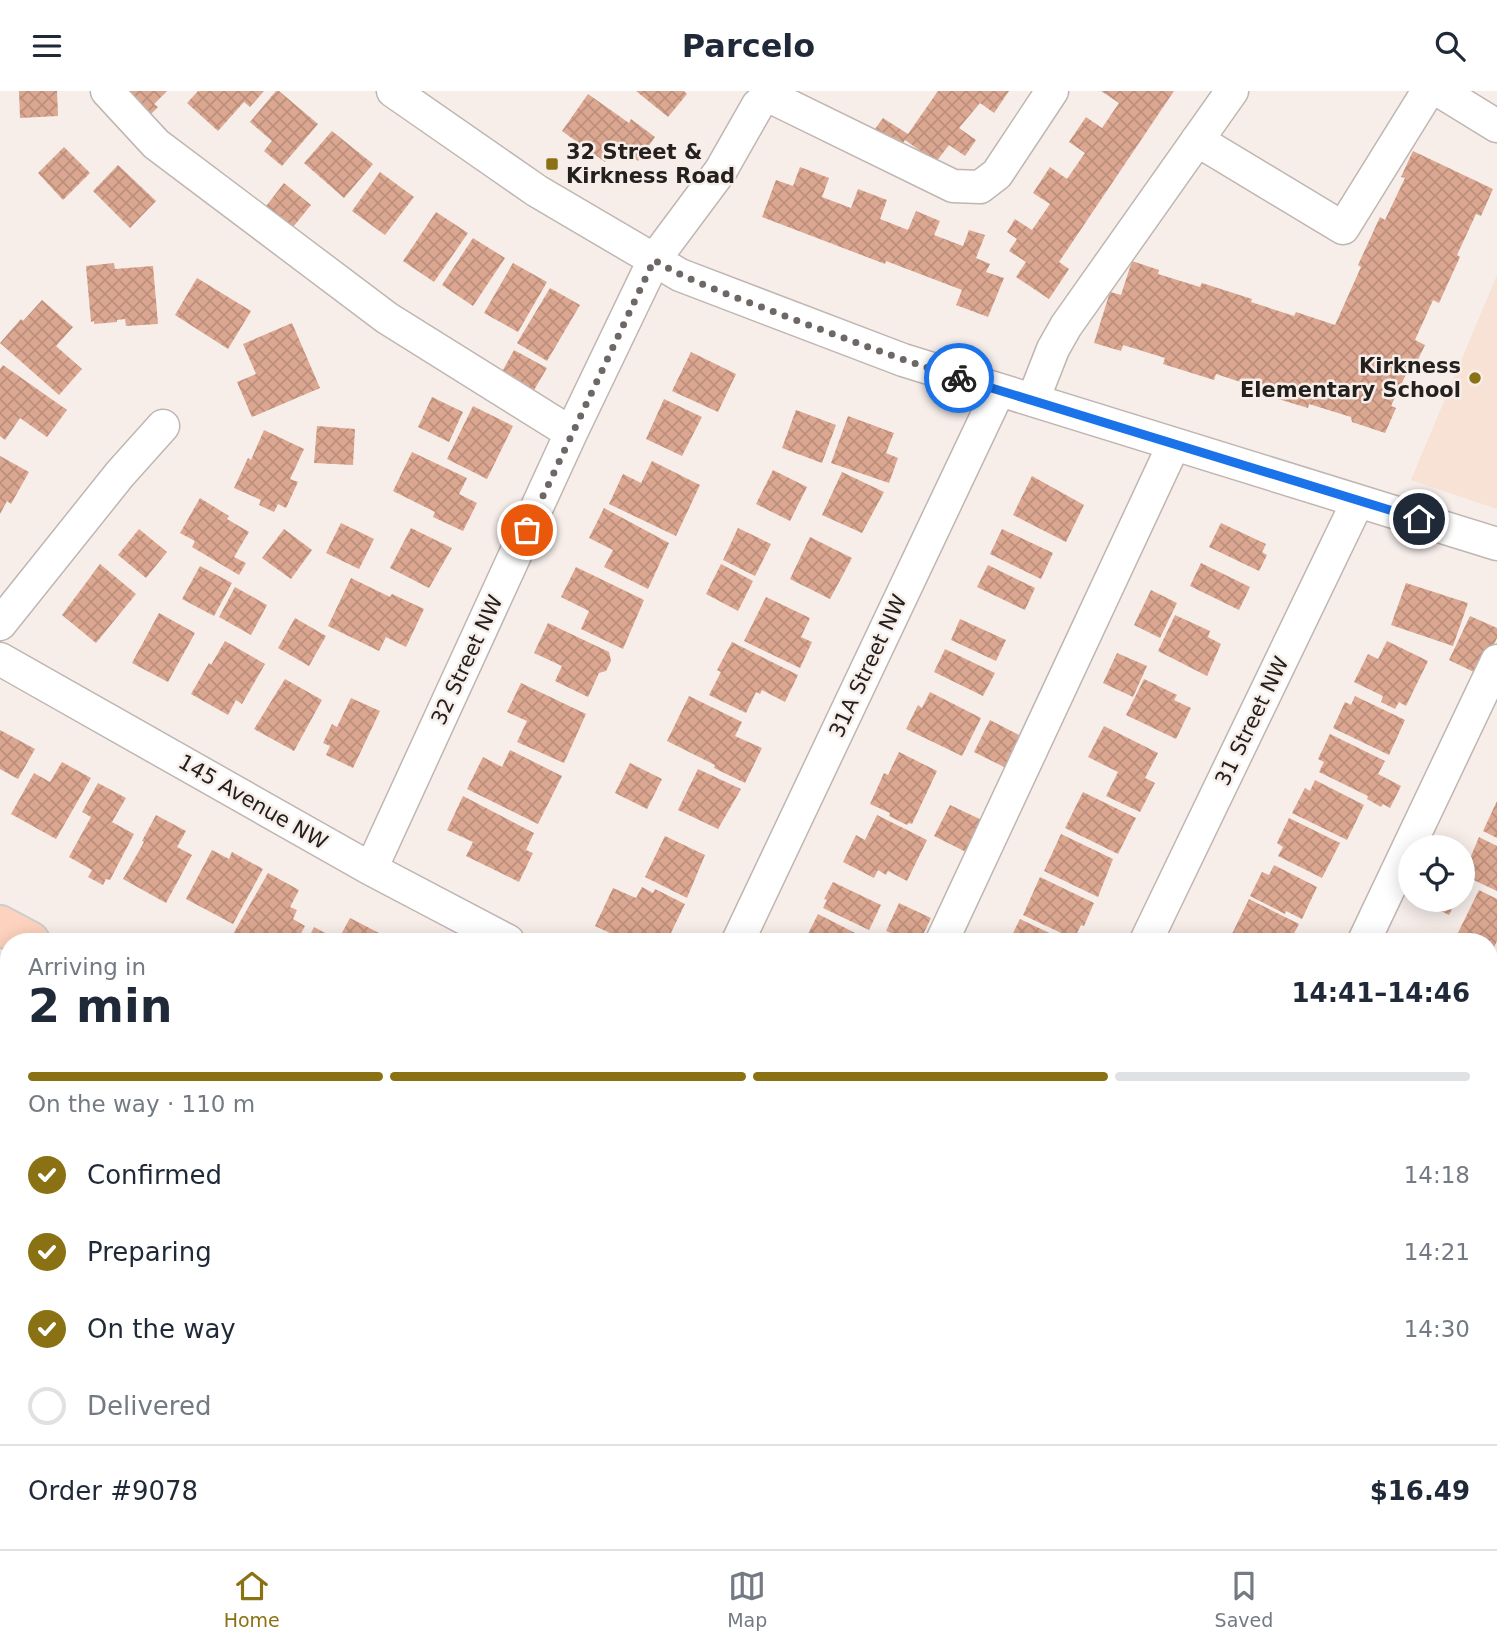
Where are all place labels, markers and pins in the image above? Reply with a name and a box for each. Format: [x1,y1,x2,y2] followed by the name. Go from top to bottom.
[566,140,735,188] place label: 32 Street & Kirkness Road
[544,156,560,172] marker: 32 Street & Kirkness Road
[1240,354,1461,402] place label: Kirkness Elementary School
[1467,370,1483,386] marker: Kirkness Elementary School
[1389,489,1449,549] pin
[497,500,557,560] pin

